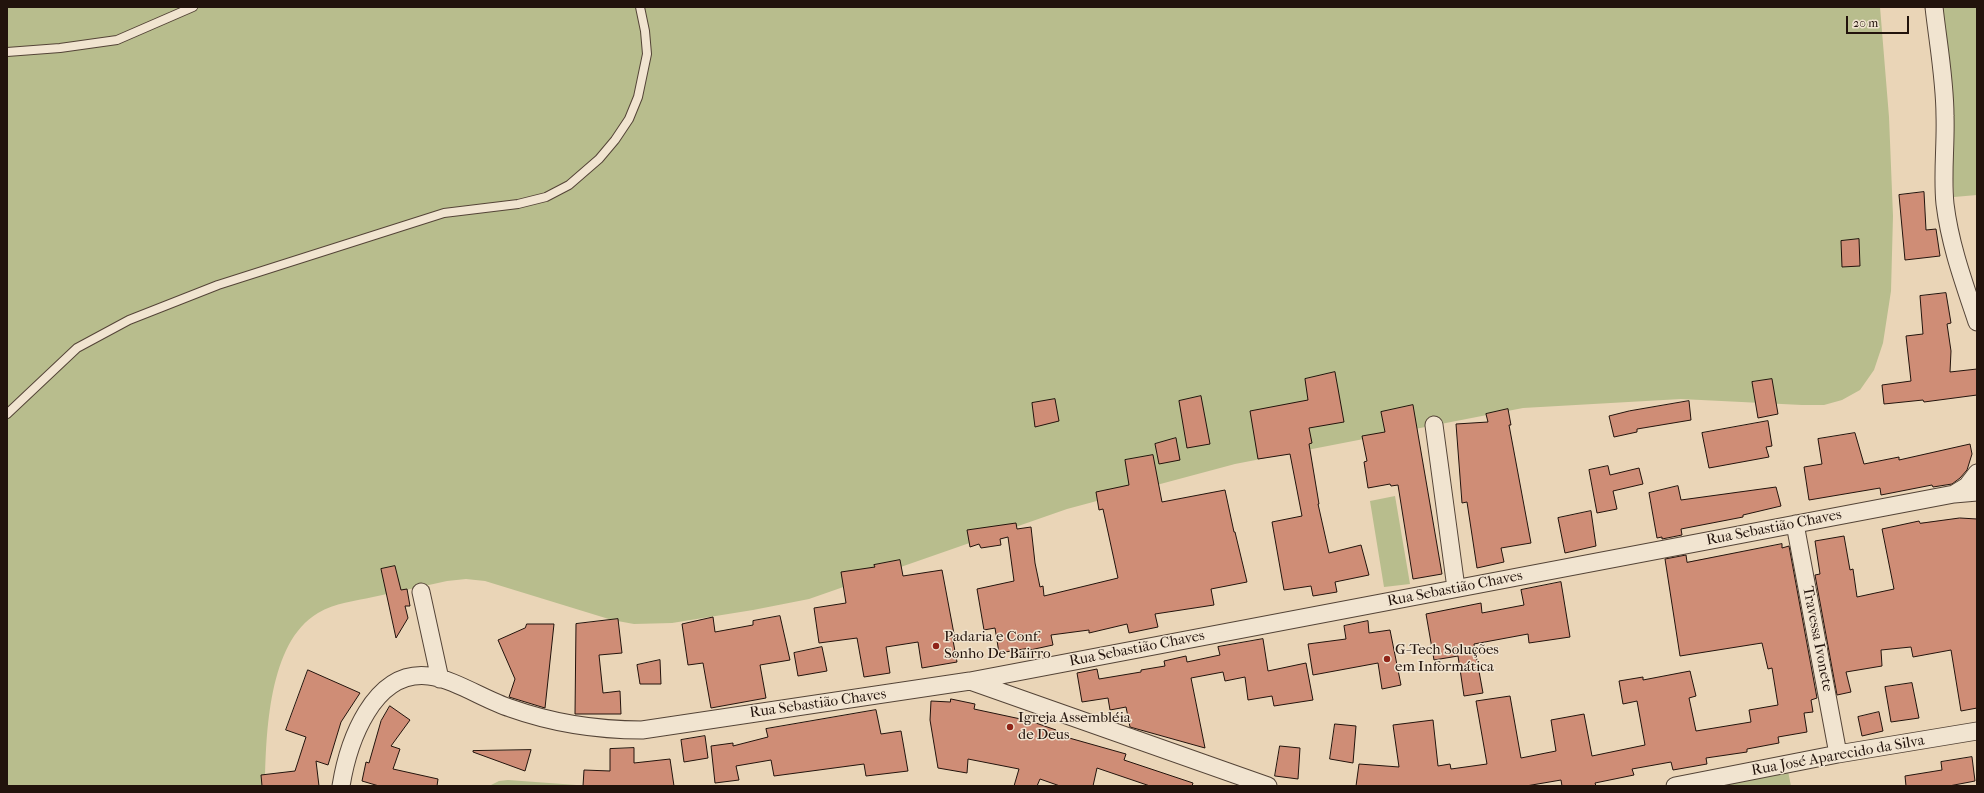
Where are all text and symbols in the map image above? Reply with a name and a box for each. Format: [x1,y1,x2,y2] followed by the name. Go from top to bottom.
[1848,8,1911,34] scale bar
[1853,16,1878,30] text: 20 m
[1705,506,1843,550] street label: Rua Sebastião Chaves
[1386,567,1524,611] street label: Rua Sebastião Chaves
[1798,585,1836,693] street label: Travessa Ivonete
[1068,627,1206,671] street label: Rua Sebastião Chaves
[944,628,1051,663] place label: Padaria e Conf. Sonho De Bairro
[931,641,941,651] marker: Padaria e Conf. Sonho De Bairro
[1395,641,1499,676] place label: G-Tech Soluções em Informática
[1382,654,1392,664] marker: G-Tech Soluções em Informática
[749,686,887,722] street label: Rua Sebastião Chaves
[1018,709,1131,744] place label: Igreja Assembléia de Deus
[1005,722,1015,732] marker: Igreja Assembléia de Deus
[1750,732,1926,780] street label: Rua José Aparecido da Silva

